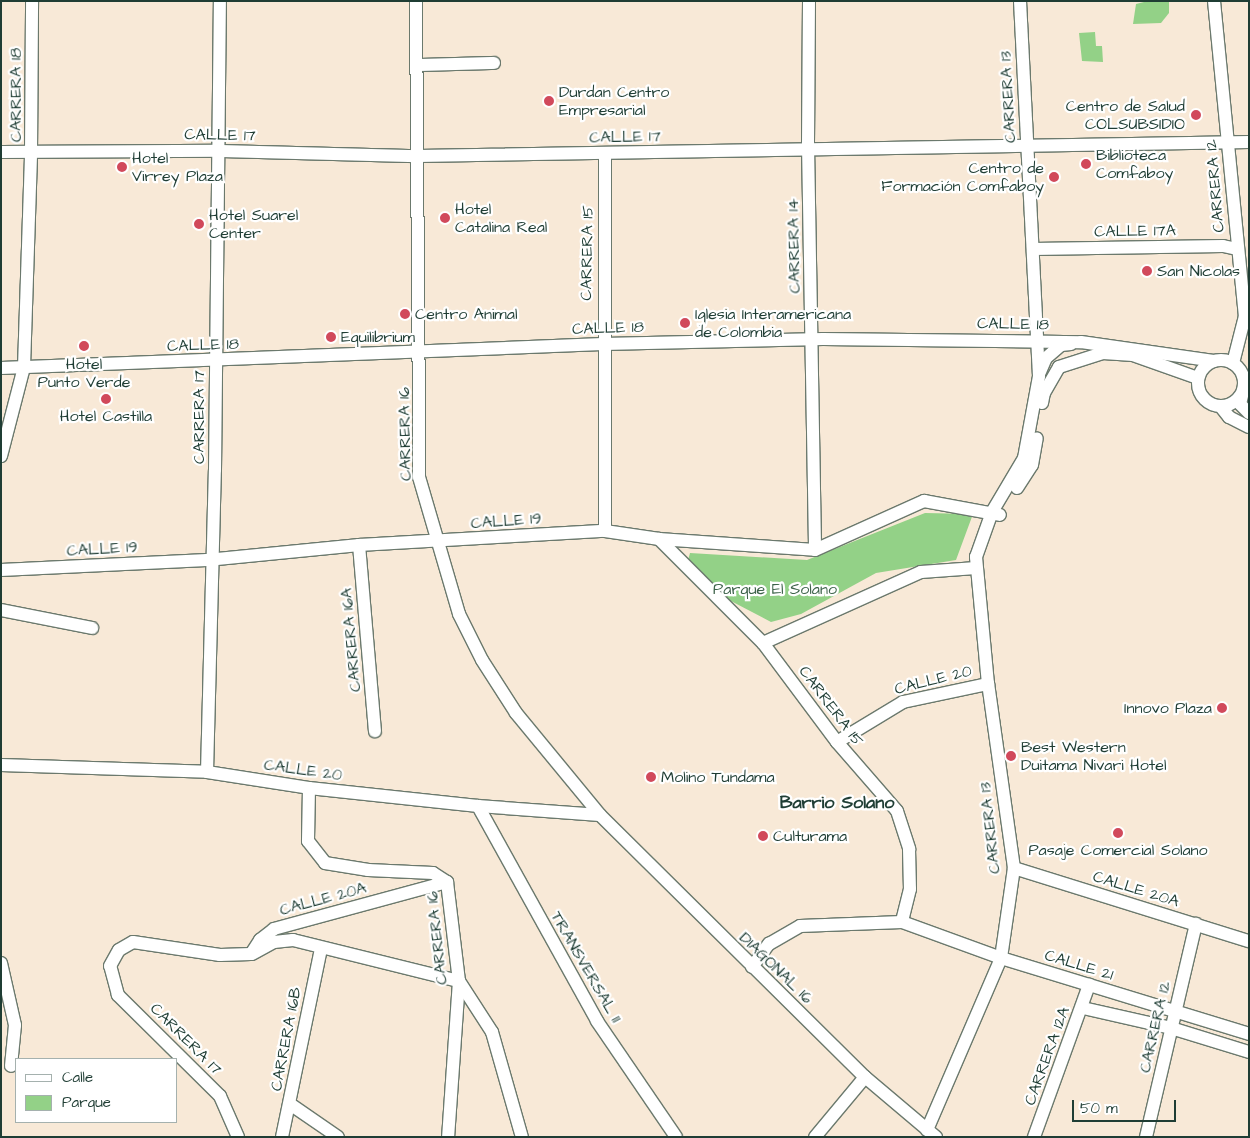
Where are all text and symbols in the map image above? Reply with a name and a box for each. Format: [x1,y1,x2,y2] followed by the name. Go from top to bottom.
[6,48,26,142] street label: CARRERA 18
[996,51,1020,143] street label: CARRERA 13
[559,82,669,120] place label: Durdan Centro Empresarial
[543,95,555,107] marker: Durdan Centro Empresarial
[1066,96,1185,134] place label: Centro de Salud COLSUBSIDIO
[1189,108,1203,122] marker: Centro de Salud COLSUBSIDIO
[184,125,256,145] street label: CALLE 17
[589,127,661,147] street label: CALLE 17
[1201,139,1229,233] street label: CARRERA 12
[1096,145,1173,183] place label: Biblioteca Comfaboy
[132,148,223,186] place label: Hotel Virrey Plaza
[881,158,1044,196] place label: Centro de Formación Comfaboy
[1080,158,1092,170] marker: Biblioteca Comfaboy
[116,161,128,173] marker: Hotel Virrey Plaza
[1048,171,1060,183] marker: Centro de Formación Comfaboy
[784,198,804,294] street label: CARRERA 14
[455,199,547,237] place label: Hotel Catalina Real
[209,205,298,243] place label: Hotel Suarel Center
[577,205,597,301] street label: CARRERA 15
[439,212,451,224] marker: Hotel Catalina Real
[193,218,205,230] marker: Hotel Suarel Center
[1094,221,1176,241] street label: CALLE 17A
[1157,261,1240,281] place label: San Nicolas
[1141,265,1153,277] marker: San Nicolas
[415,304,517,324] place label: Centro Animal
[695,304,851,342] place label: Iglesia Interamericana de Colombia
[399,308,411,320] marker: Centro Animal
[977,314,1049,334] street label: CALLE 18
[572,317,644,339] street label: CALLE 18
[679,317,691,329] marker: Iglesia Interamericana de Colombia
[341,327,415,347] place label: Equilibrium
[325,331,337,343] marker: Equilibrium
[167,334,239,356] street label: CALLE 18
[78,340,90,352] marker: Hotel Punto Verde
[38,354,130,392] place label: Hotel Punto Verde
[189,370,209,464] street label: CARRERA 17
[395,387,415,481] street label: CARRERA 16
[100,393,112,405] marker: Hotel Castilla
[60,406,152,426] place label: Hotel Castilla
[470,509,542,533] street label: CALLE 19
[66,538,138,560] street label: CALLE 19
[713,579,837,599] park label: Parque El Solano
[337,587,365,693] street label: CARRERA 16A
[892,661,974,699] street label: CALLE 20
[795,662,867,750] street label: CARRERA 15
[1124,698,1212,718] place label: Innovo Plaza
[1216,702,1228,714] marker: Innovo Plaza
[1021,737,1166,775] place label: Best Western Duitama Nivari Hotel
[1005,750,1017,762] marker: Best Western Duitama Nivari Hotel
[263,755,343,785] street label: CALLE 20
[661,767,775,787] place label: Molino Tundama
[645,771,657,783] marker: Molino Tundama
[976,781,1004,875] street label: CARRERA 13
[780,792,894,814] district label: Barrio Solano
[773,826,847,846] place label: Culturama
[1112,827,1124,839] marker: Pasaje Comercial Solano
[757,830,769,842] marker: Culturama
[1028,840,1208,860] place label: Pasaje Comercial Solano
[1091,867,1181,911] street label: CALLE 20A
[277,878,369,920] street label: CALLE 20A
[423,890,451,986] street label: CARRERA 16
[546,908,626,1026] street label: TRANSVERSAL 11
[735,928,817,1008] street label: DIAGONAL 16
[1042,945,1116,985] street label: CALLE 21
[1135,979,1175,1075] street label: CARRERA 12
[267,985,305,1093] street label: CARRERA 16B
[146,999,226,1079] street label: CARRERA 17
[1020,1004,1074,1108] street label: CARRERA 12A
[15,1058,178,1123] legend
[62,1067,93,1088] text: Calle
[1075,1090,1179,1122] scale bar
[62,1092,111,1113] text: Parque
[1080,1098,1118,1119] text: 50 m

